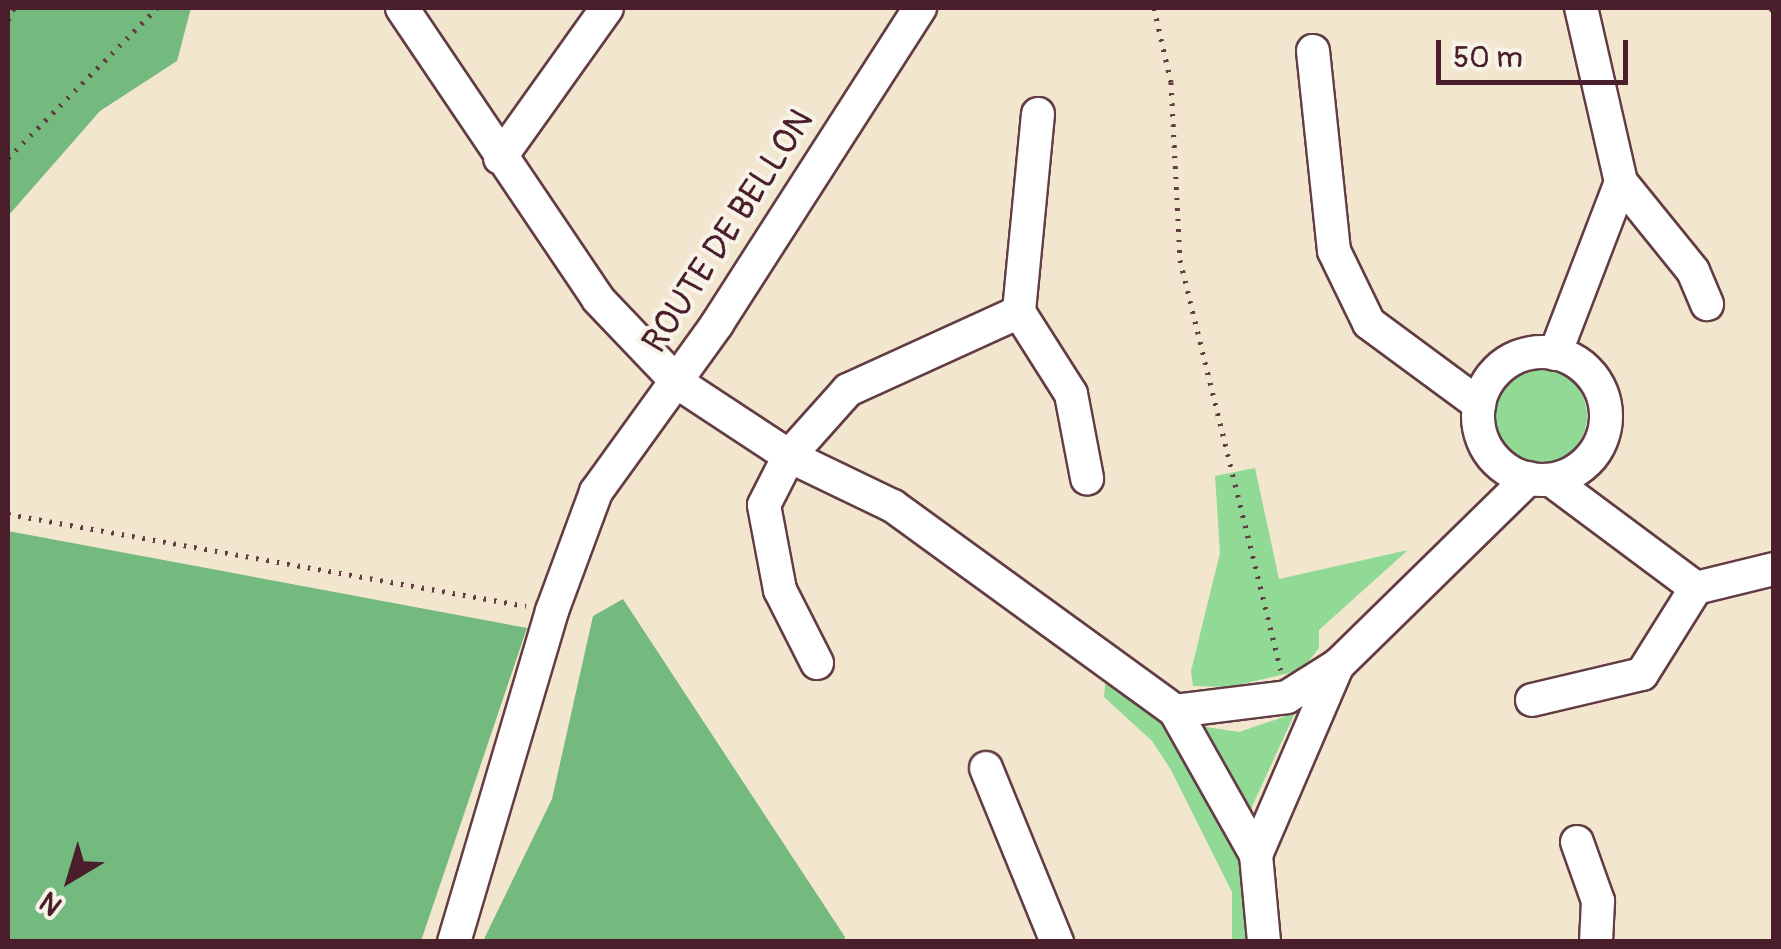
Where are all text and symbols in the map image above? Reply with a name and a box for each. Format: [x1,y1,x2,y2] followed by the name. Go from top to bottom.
[1441,20,1634,82] scale bar
[1453,39,1523,76] text: 50 m
[634,101,822,361] street label: ROUTE DE BELLON
[20,829,120,929] north arrow
[33,883,69,923] text: N

